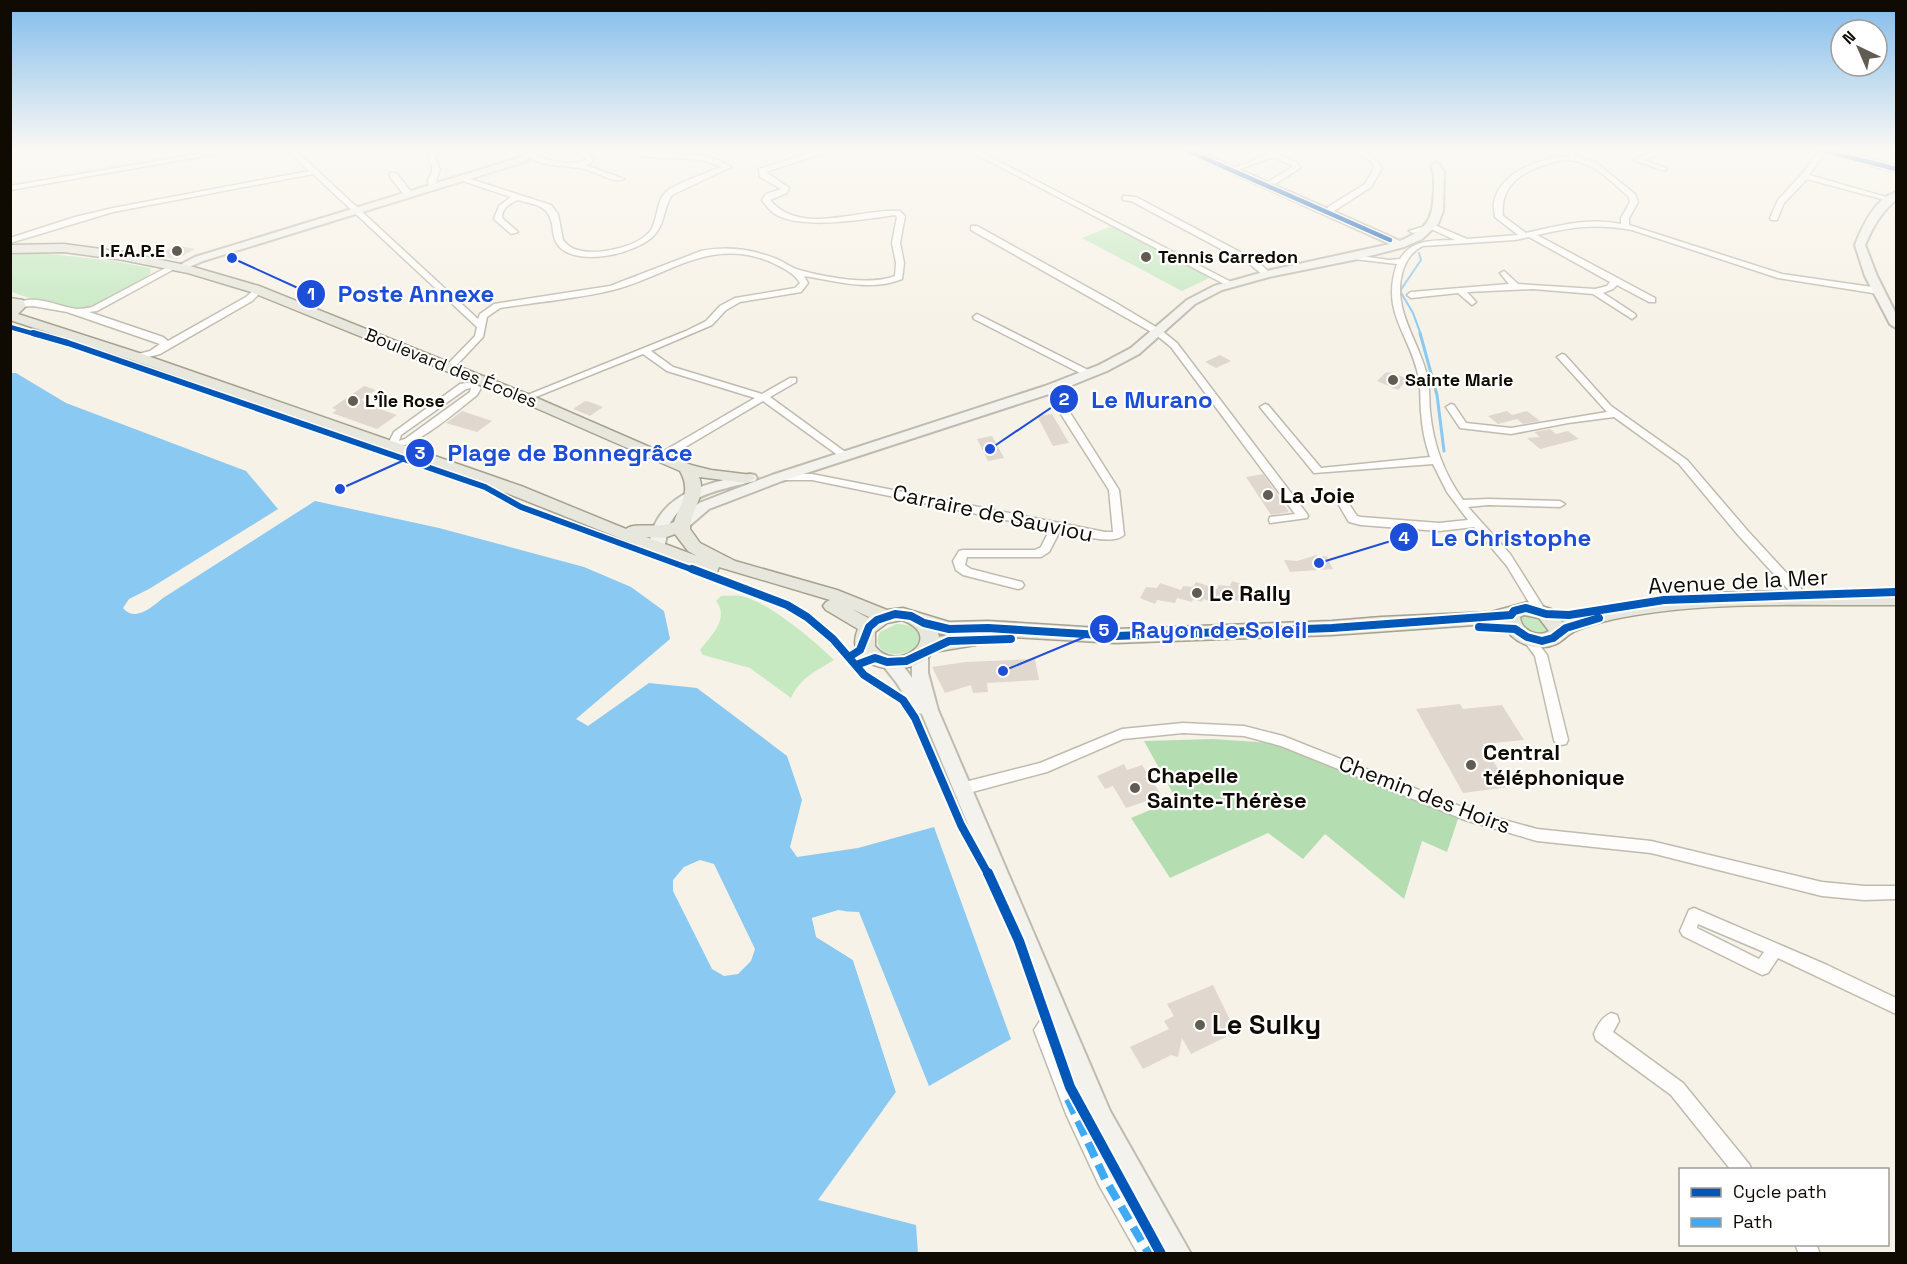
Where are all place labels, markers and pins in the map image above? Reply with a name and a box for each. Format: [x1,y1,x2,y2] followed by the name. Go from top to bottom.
[100,239,165,262] place label: I.F.A.P.E
[170,244,184,258] marker: I.F.A.P.E
[1158,245,1298,268] place label: Tennis Carredon
[1139,250,1153,264] marker: Tennis Carredon
[296,273,507,315] callout: Poste Annexe
[1405,368,1513,391] place label: Sainte Marie
[1386,373,1400,387] marker: Sainte Marie
[1049,378,1225,420] callout: Le Murano
[365,389,445,412] place label: L'Île Rose
[346,394,360,408] marker: L'Île Rose
[405,432,704,474] callout: Plage de Bonnegrâce
[1280,481,1355,509] place label: La Joie
[1261,488,1275,502] marker: La Joie
[1389,516,1604,558] callout: Le Christophe
[1209,579,1291,607] place label: Le Rally
[1190,586,1204,600] marker: Le Rally
[1089,608,1319,650] callout: Rayon de Soleil
[1483,738,1625,791] place label: Central téléphonique
[1464,758,1478,772] marker: Central téléphonique
[1147,761,1307,814] place label: Chapelle Sainte-Thérèse
[1128,781,1142,795] marker: Chapelle Sainte-Thérèse
[1212,1007,1321,1042] place label: Le Sulky
[1193,1018,1207,1032] marker: Le Sulky

